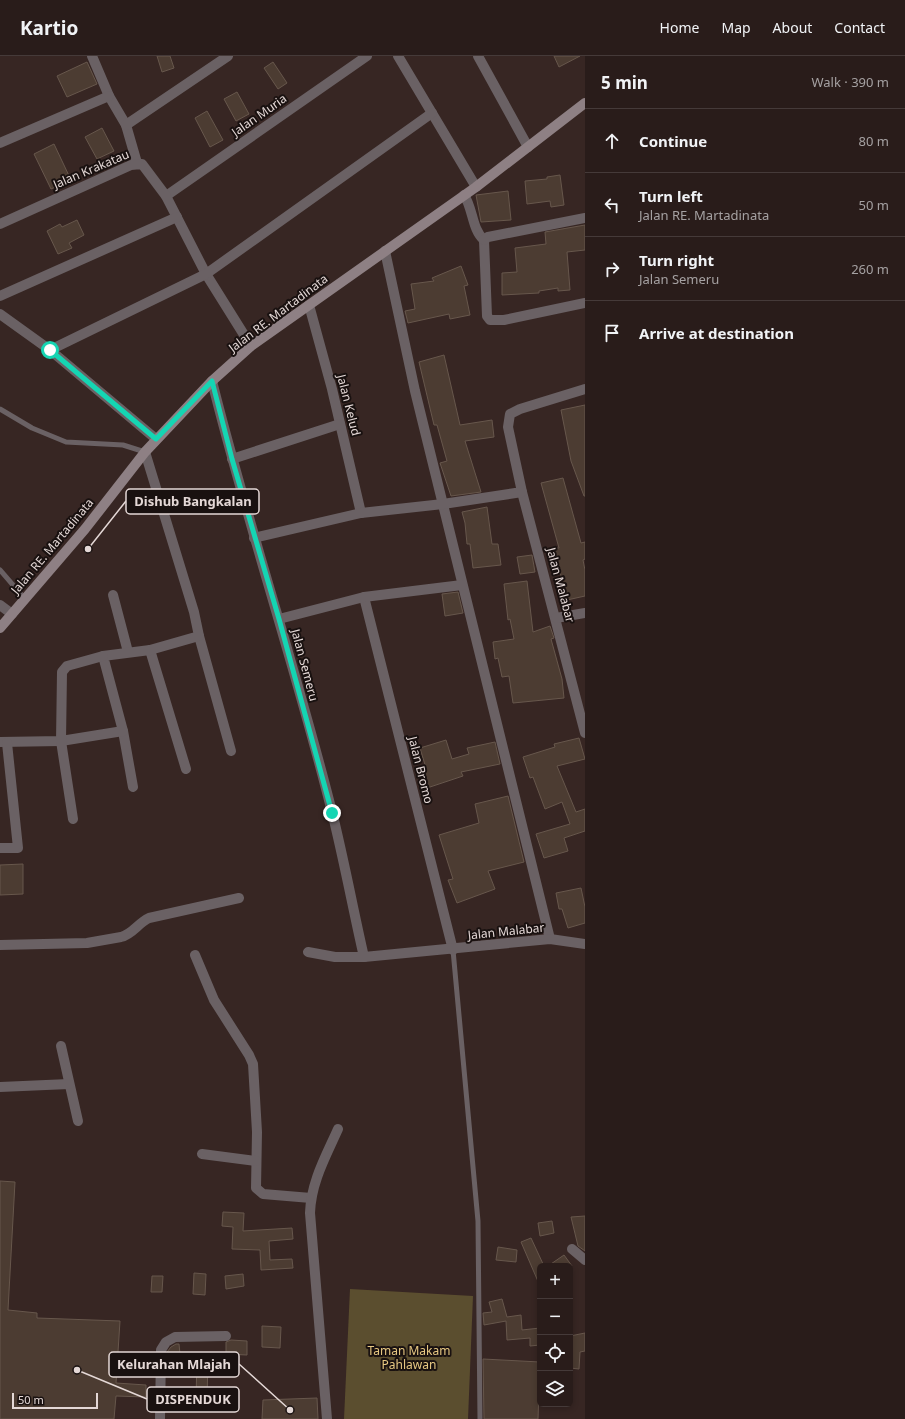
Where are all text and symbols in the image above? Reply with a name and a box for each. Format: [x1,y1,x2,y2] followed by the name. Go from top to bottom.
[20,15,78,41] text: Kartio
[660,18,699,37] text: Home
[721,18,751,37] text: Map
[773,18,812,37] text: About
[834,18,885,37] text: Contact
[601,71,648,94] text: 5 min
[811,73,889,91] text: Walk · 390 m
[227,90,290,141] street label: Jalan Muria
[601,130,623,152] icon: ahead
[639,131,707,151] text: Continue
[859,132,889,150] text: 80 m
[50,145,132,193] street label: Jalan Krakatau
[639,186,703,206] text: Turn left
[601,194,623,216] icon: left
[859,196,889,214] text: 50 m
[639,206,769,224] text: Jalan RE. Martadinata
[639,250,714,270] text: Turn right
[601,258,623,280] icon: right
[851,260,889,278] text: 260 m
[224,270,331,357] street label: Jalan RE. Martadinata
[639,270,719,288] text: Jalan Semeru
[601,322,623,344] icon: arrive
[639,323,794,343] text: Arrive at destination
[41,341,59,359] route start
[333,372,365,437] street label: Jalan Kelud
[126,489,259,514] callout: Dishub Bangkalan
[134,492,252,510] text: Dishub Bangkalan
[6,495,97,598] street label: Jalan RE. Martadinata
[543,545,579,624] street label: Jalan Malabar
[287,626,323,703] street label: Jalan Semeru
[404,734,438,805] street label: Jalan Bromo
[323,804,341,822] route end
[466,919,545,944] street label: Jalan Malabar
[537,1263,573,1407] map controls
[537,1263,573,1299] button: +
[537,1299,573,1335] button: −
[537,1335,573,1371] button: locate
[368,1342,450,1373] park label: Taman Makam Pahlawan
[109,1352,239,1377] callout: Kelurahan Mlajah
[117,1355,231,1373] text: Kelurahan Mlajah
[537,1371,573,1407] button: layers
[147,1387,239,1412] callout: DISPENDUK
[155,1390,231,1408] text: DISPENDUK
[12,1391,98,1410] scale bar
[18,1392,44,1407] text: 50 m

